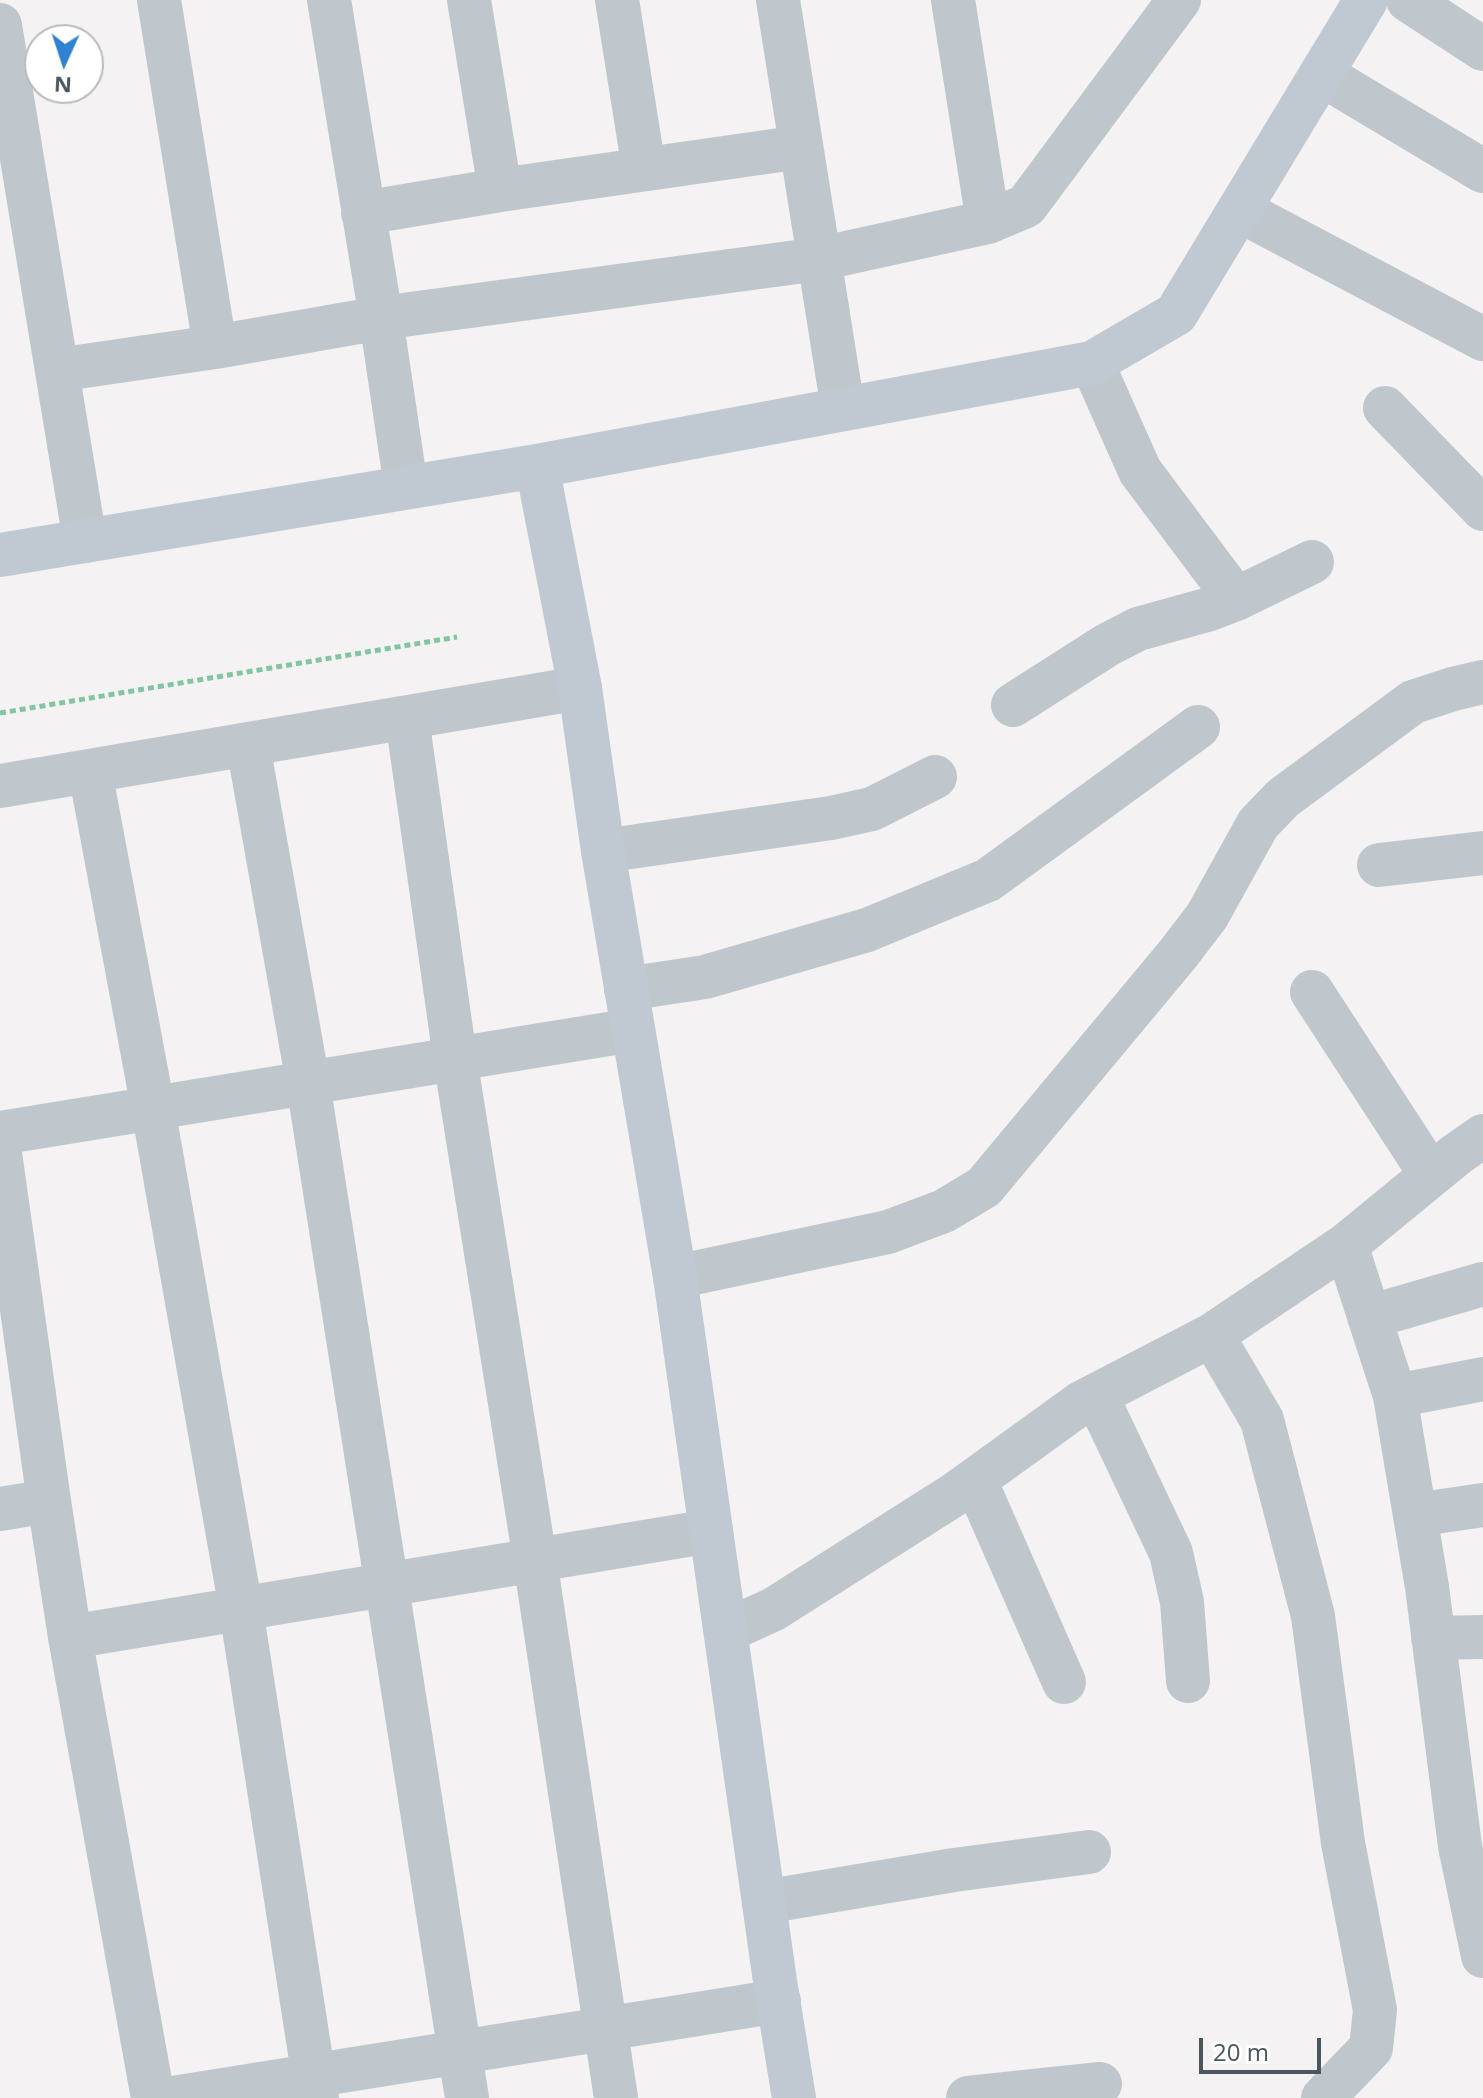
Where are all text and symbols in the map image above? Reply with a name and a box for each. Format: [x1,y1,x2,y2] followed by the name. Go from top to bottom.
[24,24,104,104] north arrow
[53,71,73,101] text: N
[1203,2022,1325,2072] scale bar
[1213,2035,1269,2068] text: 20 m

